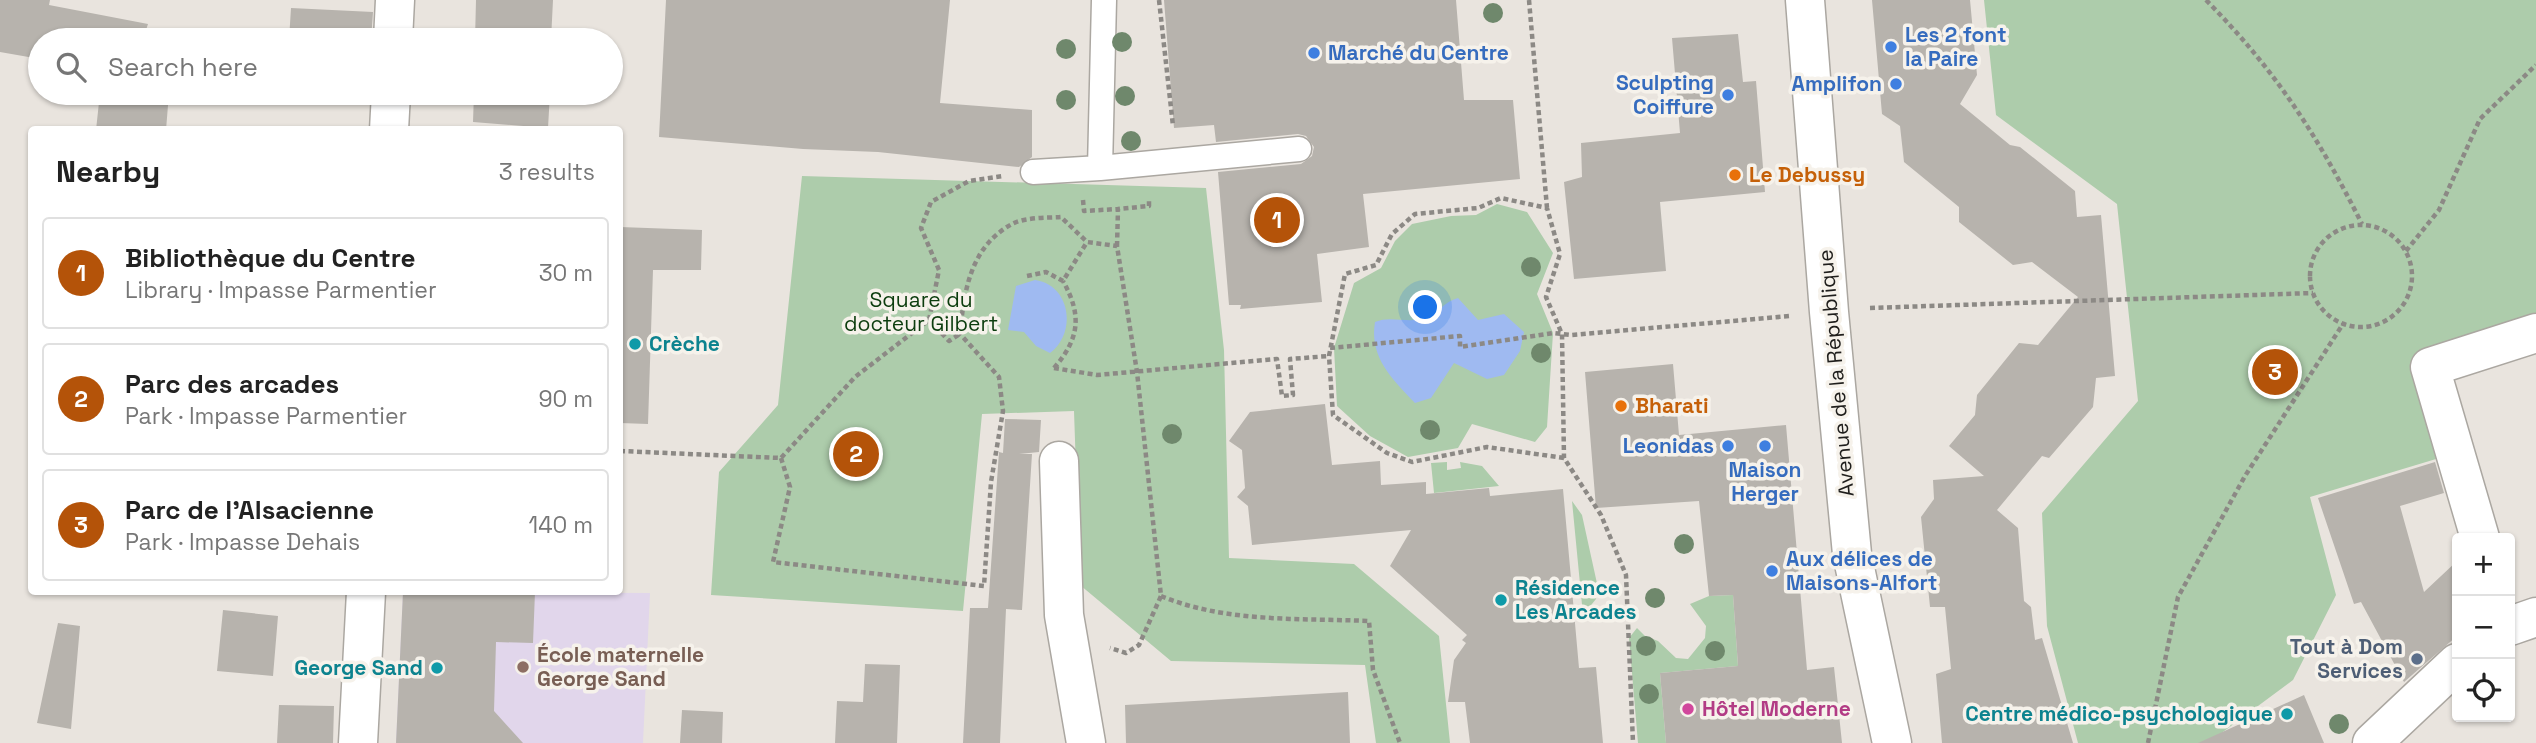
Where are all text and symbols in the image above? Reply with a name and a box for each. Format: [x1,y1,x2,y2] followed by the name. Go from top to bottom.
[1905,21,2007,72] place label: Les 2 font la Paire
[28,28,623,105] search box
[1328,39,1509,66] place label: Marché du Centre
[1883,39,1899,55] marker: Les 2 font la Paire
[1306,45,1322,61] marker: Marché du Centre
[52,48,90,86] icon: search
[108,50,258,84] text: Search here
[1616,69,1714,120] place label: Sculpting Coiffure
[1792,70,1882,97] place label: Amplifon
[1888,76,1904,92] marker: Amplifon
[1720,87,1736,103] marker: Sculpting Coiffure
[56,152,160,191] text: Nearby
[499,157,595,187] text: 3 results
[1749,161,1865,188] place label: Le Debussy
[1727,167,1743,183] marker: Le Debussy
[1254,194,1300,246] pin: 1
[125,241,415,275] text: Bibliothèque du Centre
[1811,248,1860,498] street label: Avenue de la République
[76,258,86,288] text: 1
[539,258,593,288] text: 30 m
[125,275,437,305] text: Library · Impasse Parmentier
[844,286,998,337] park label: Square du docteur Gilbert
[1408,290,1442,324] your location
[649,330,720,357] place label: Crèche
[627,336,643,352] marker: Crèche
[2252,346,2298,398] pin: 3
[125,367,339,401] text: Parc des arcades
[74,384,88,414] text: 2
[538,384,593,414] text: 90 m
[1635,392,1709,419] place label: Bharati
[1613,398,1629,414] marker: Bharati
[125,401,407,431] text: Park · Impasse Parmentier
[833,428,879,480] pin: 2
[1623,432,1714,459] place label: Leonidas
[1720,438,1736,454] marker: Leonidas
[1757,438,1773,454] marker: Maison Herger
[1728,456,1802,507] place label: Maison Herger
[125,493,374,527] text: Parc de l'Alsacienne
[74,510,88,540] text: 3
[529,510,593,540] text: 140 m
[125,527,360,557] text: Park · Impasse Dehais
[2452,533,2515,722] map controls
[2452,533,2515,596] button: +
[1786,545,1937,596] place label: Aux délices de Maisons-Alfort
[1764,563,1780,579] marker: Aux délices de Maisons-Alfort
[1515,574,1637,625] place label: Résidence Les Arcades
[1493,592,1509,608] marker: Résidence Les Arcades
[2452,596,2515,659] button: −
[2290,633,2403,684] place label: Tout à Dom Services
[537,641,704,692] place label: École maternelle George Sand
[2409,651,2425,667] marker: Tout à Dom Services
[294,654,423,681] place label: George Sand
[515,659,531,675] marker: École maternelle George Sand
[2452,659,2515,722] button: locate
[429,660,445,676] marker: George Sand
[1702,695,1851,722] place label: Hôtel Moderne
[1965,700,2273,727] place label: Centre médico-psychologique
[1680,701,1696,717] marker: Hôtel Moderne
[2279,706,2295,722] marker: Centre médico-psychologique

